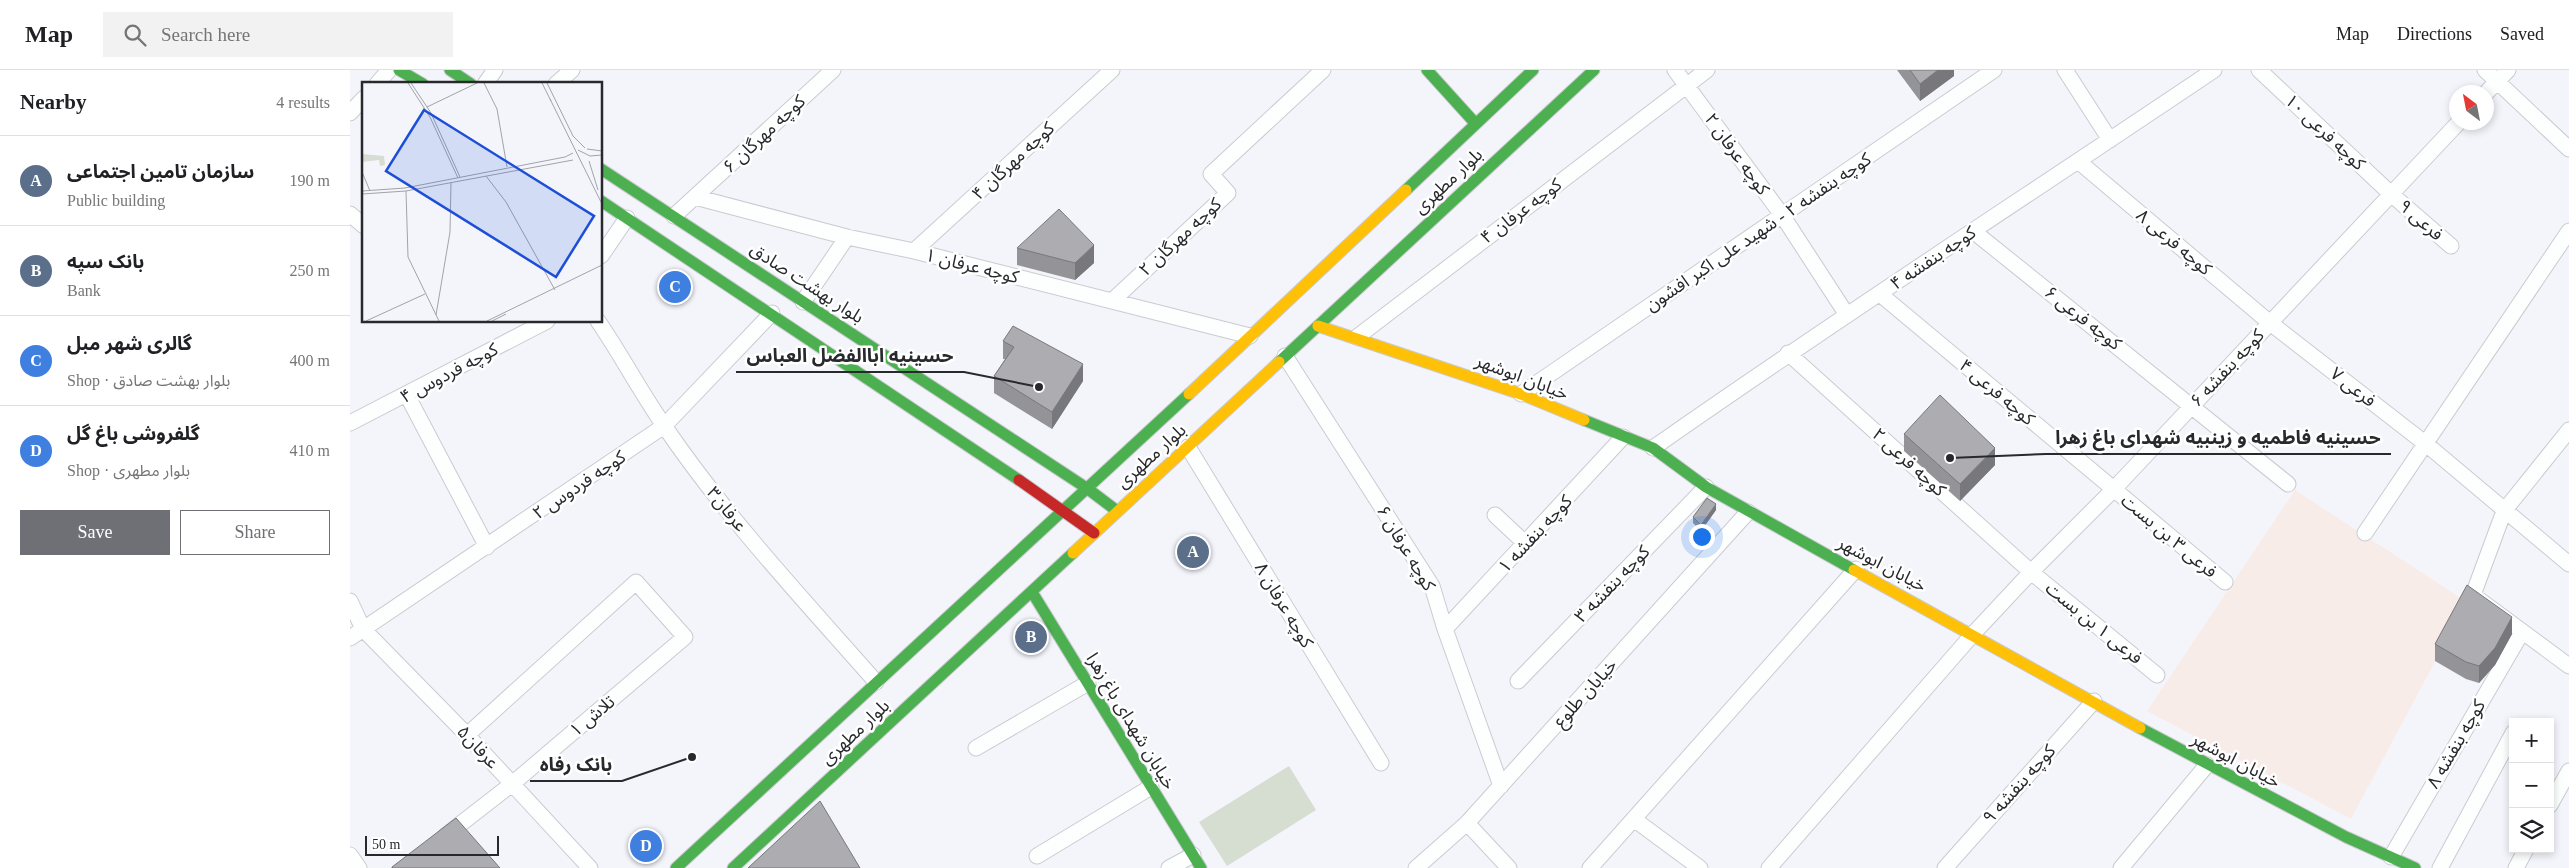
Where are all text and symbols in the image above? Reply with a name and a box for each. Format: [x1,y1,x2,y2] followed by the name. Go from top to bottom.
[103,12,453,57] search box
[25,21,73,47] text: Map
[121,21,149,49] icon: search
[161,24,250,45] text: Search here
[2336,24,2369,44] text: Map
[2397,24,2472,44] text: Directions
[2500,24,2544,44] text: Saved
[362,82,602,322] inset map
[2449,85,2494,130] north arrow
[20,90,87,114] text: Nearby
[2280,90,2369,175] street label: کوچه فرعی ۱۰
[719,91,810,178] street label: کوچه مهرگان ۶
[276,94,330,111] text: 4 results
[1700,109,1774,200] street label: کوچه عرفان ۲
[968,118,1059,205] street label: کوچه مهرگان ۴
[1410,144,1487,218] street label: بلوار مطهری
[1641,149,1876,316] street label: کوچه بنفشه ۲ - شهید علی اکبر افشون
[67,161,254,182] text: سازمان تامین اجتماعی
[30,172,42,189] text: A
[290,172,330,189] text: 190 m
[1477,174,1566,249] street label: کوچه عرفان ۴
[67,192,165,209] text: Public building
[1135,194,1226,281] street label: کوچه مهرگان ۲
[2394,195,2447,245] street label: فرعی ۹
[2132,205,2216,280] street label: کوچه فرعی ۸
[1887,222,1981,295] street label: کوچه بنفشه ۴
[746,239,868,328] street label: بلوار بهشت صادق
[923,245,1021,288] street label: کوچه عرفان ۱
[67,251,144,272] text: بانک سپه
[31,262,41,279] text: B
[290,262,330,279] text: 250 m
[659,268,691,306] pin: C
[67,282,101,299] text: Bank
[2040,282,2126,355] street label: کوچه فرعی ۶
[2186,325,2269,412] street label: کوچه بنفشه ۶
[67,333,192,354] text: گالری شهر مبل
[736,338,964,372] callout: حسینیه اباالفضل العباس
[397,339,502,408] street label: کوچه فردوس ۴
[746,345,954,367] text: حسینیه اباالفضل العباس
[1472,350,1571,405] street label: خیابان ابوشهر
[30,352,42,369] text: C
[290,352,330,369] text: 400 m
[1955,355,2039,430] street label: کوچه فرعی ۴
[2326,363,2380,412] street label: فرعی ۷
[67,372,230,389] text: Shop · بلوار بهشت صادق
[1112,420,1190,493] street label: بلوار مطهری
[2046,420,2391,454] callout: حسینیه فاطمیه و زینبیه شهدای باغ زهرا
[67,423,200,444] text: گلفروشی باغ گل
[1868,424,1950,501] street label: کوچه فرعی ۲
[2055,427,2381,451] text: حسینیه فاطمیه و زینبیه شهدای باغ زهرا
[30,442,42,459] text: D
[290,442,330,459] text: 410 m
[529,446,630,524] street label: کوچه فردوس ۲
[67,462,190,479] text: Shop · بلوار مطهری
[702,483,751,536] street label: عرفان۳
[2116,490,2221,583] street label: فرعی ۳ بن بست
[1494,491,1577,578] street label: کوچه بنفشه ۱
[1372,502,1440,595] street label: کوچه عرفان ۶
[20,510,170,555] button: Save
[180,510,330,555] button: Share
[1689,524,1715,550] your location
[1833,532,1930,597] street label: خیابان ابوشهر
[1177,533,1209,571] pin: A
[1571,541,1655,627] street label: کوچه بنفشه ۳
[1250,559,1318,652] street label: کوچه عرفان ۸
[2041,578,2146,669] street label: فرعی ۱ بن بست
[1015,618,1047,656] pin: B
[1079,649,1180,795] street label: خیابان شهدای باغ‌ زهرا
[1549,655,1624,734] street label: خیابان طلوع
[565,691,619,741] street label: تلاش ۱
[817,695,894,769] street label: بلوار مطهری
[2423,696,2490,792] street label: کوچه بنفشه ۸
[2509,718,2554,853] map controls
[2509,718,2554,763] button: +
[452,721,503,773] street label: عرفان۵
[2187,728,2284,793] street label: خیابان ابوشهر
[1979,740,2061,828] street label: کوچه بنفشه ۹
[530,747,622,781] callout: بانک رفاه
[540,754,612,776] text: بانک رفاه
[2509,763,2554,808] button: −
[2509,808,2554,853] button: layers
[630,827,662,865] pin: D
[365,833,499,856] scale bar
[372,837,400,852] text: 50 m

